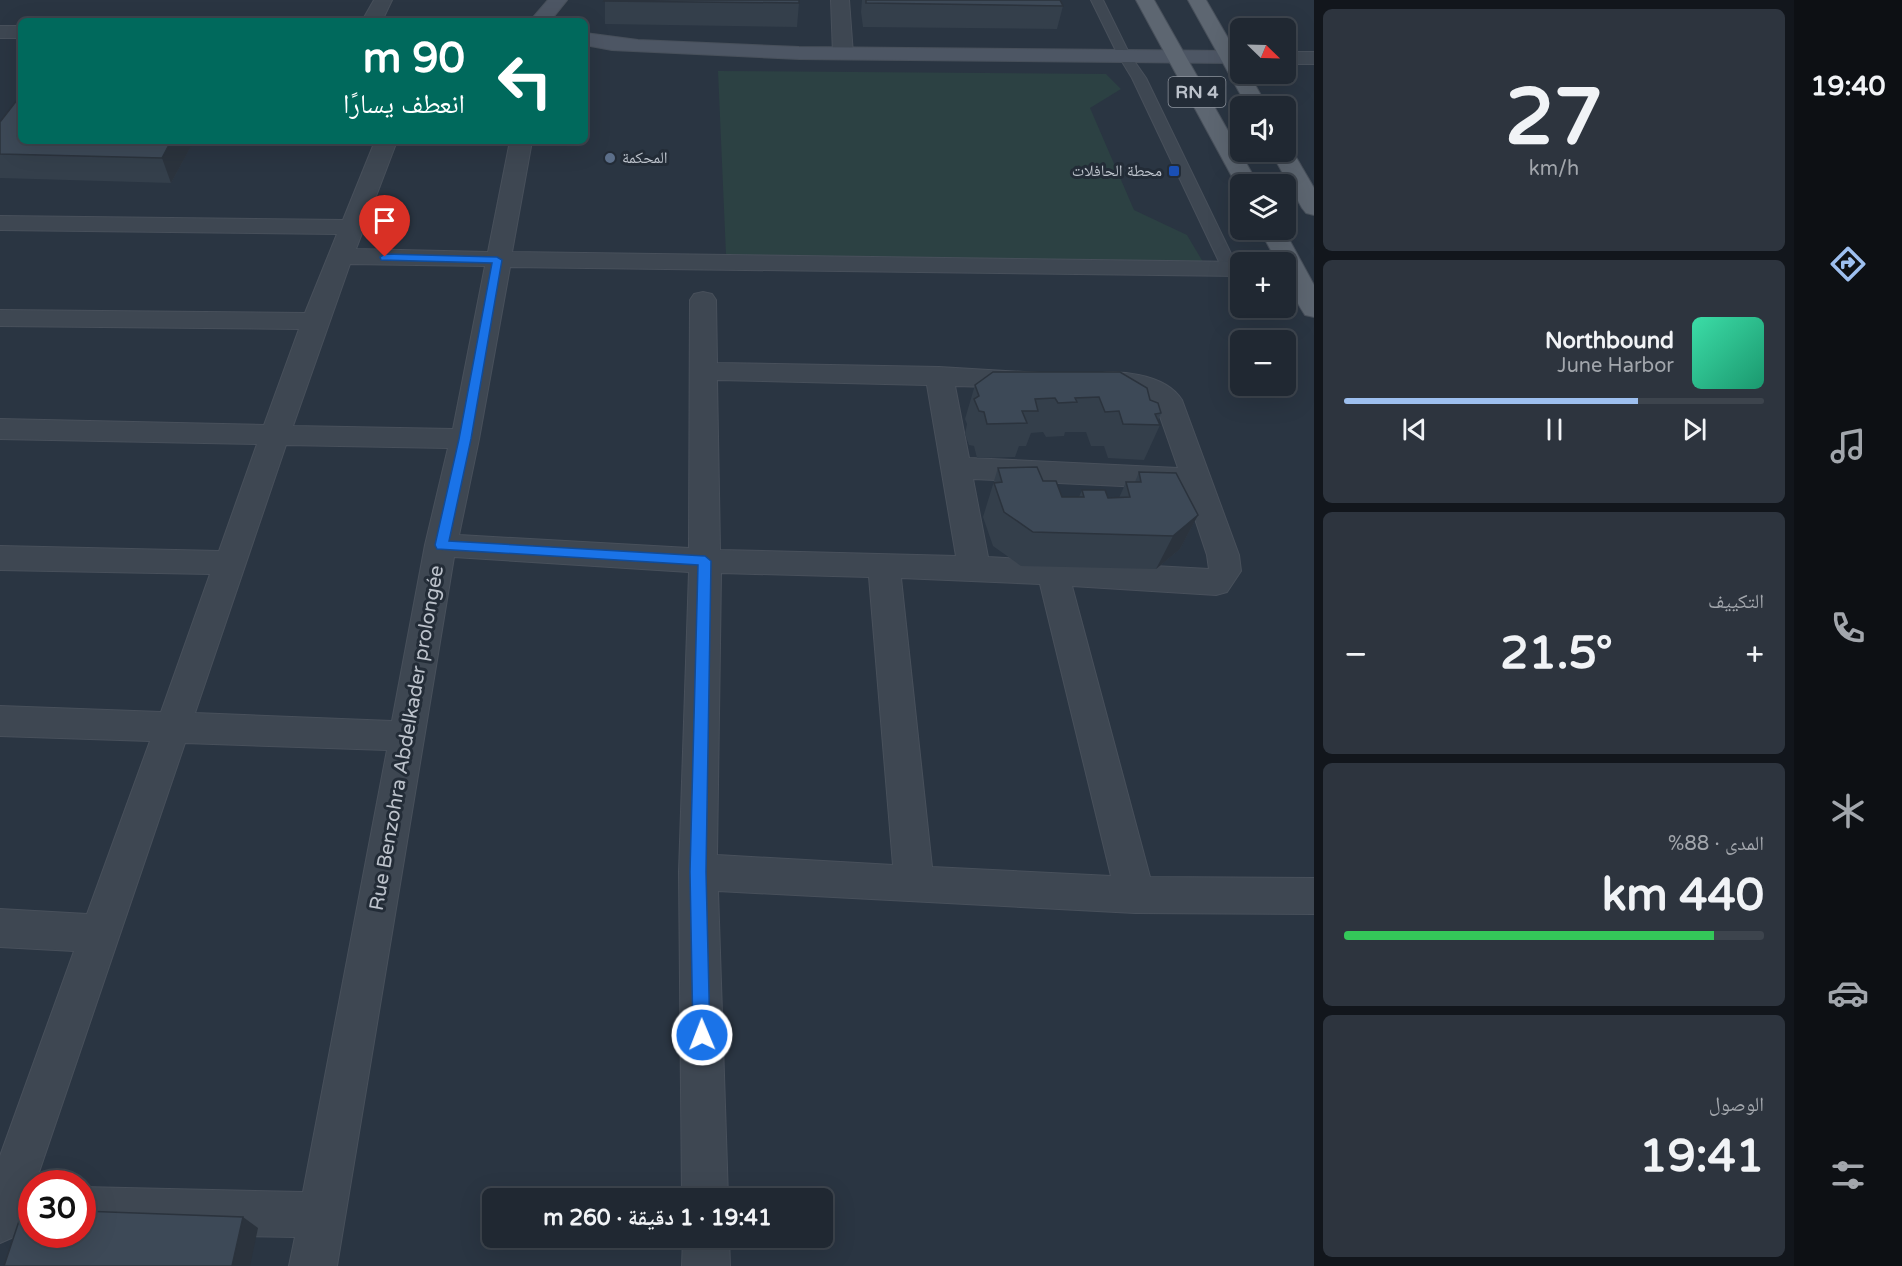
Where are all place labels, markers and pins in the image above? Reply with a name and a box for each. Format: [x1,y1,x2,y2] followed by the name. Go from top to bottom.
[622,148,668,168] place label: المحكمة
[603,151,617,165] marker: المحكمة
[1072,161,1162,181] place label: محطة الحافلات
[1167,164,1181,178] marker: محطة الحافلات
[359,195,410,257] pin

